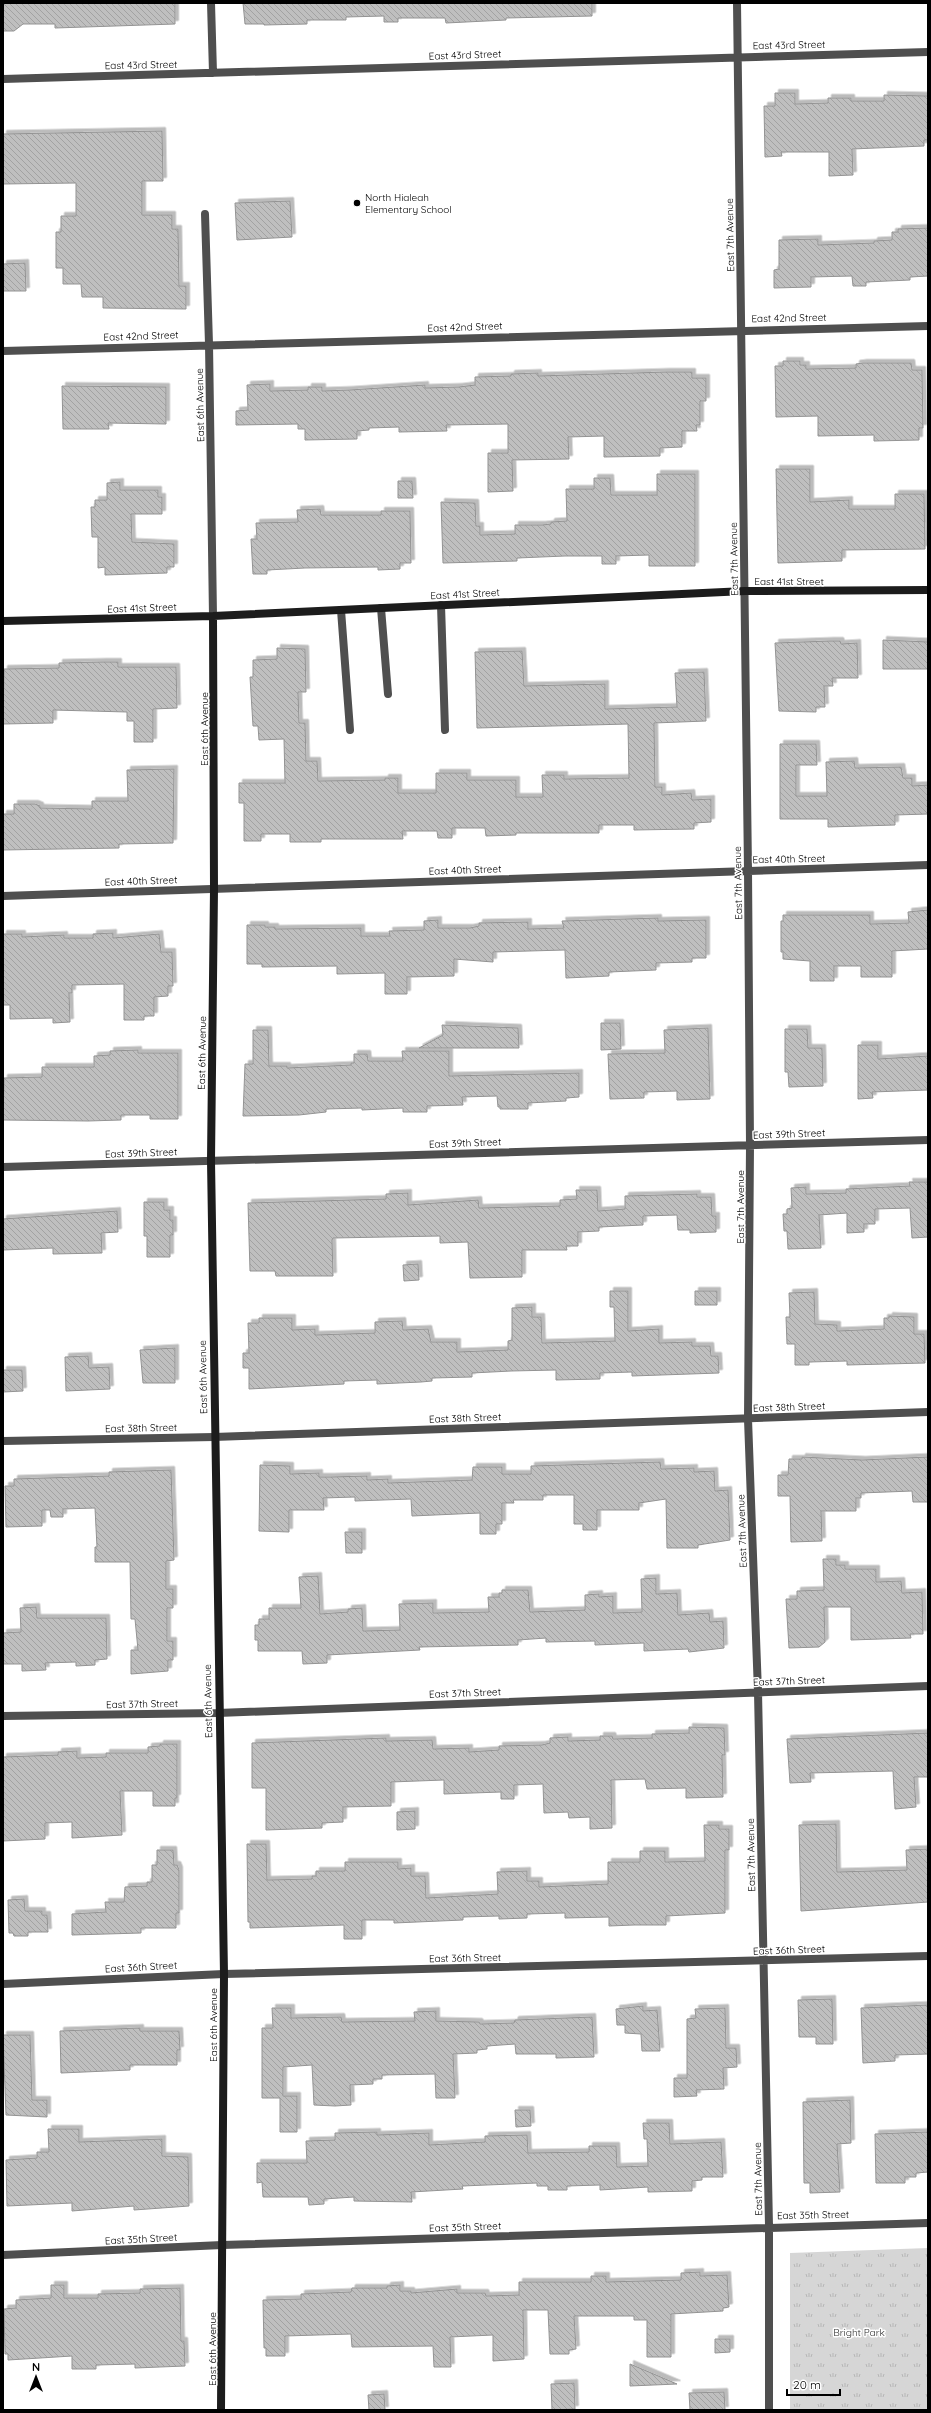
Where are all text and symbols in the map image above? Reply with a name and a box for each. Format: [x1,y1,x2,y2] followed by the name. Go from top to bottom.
[752,38,826,52] street label: East 43rd Street
[428,47,502,63] street label: East 43rd Street
[104,58,178,72] street label: East 43rd Street
[365,191,452,216] place label: North Hialeah Elementary School
[352,198,362,208] marker: North Hialeah Elementary School
[723,198,737,272] street label: East 7th Avenue
[751,311,827,325] street label: East 42nd Street
[427,319,503,335] street label: East 42nd Street
[103,328,179,344] street label: East 42nd Street
[193,368,207,442] street label: East 6th Avenue
[727,522,741,596] street label: East 7th Avenue
[754,575,824,588] street label: East 41st Street
[430,586,501,602] street label: East 41st Street
[107,600,178,616] street label: East 41st Street
[198,692,211,766] street label: East 6th Avenue
[731,846,745,920] street label: East 7th Avenue
[752,852,826,866] street label: East 40th Street
[428,862,502,878] street label: East 40th Street
[104,873,178,889] street label: East 40th Street
[195,1016,209,1090] street label: East 6th Avenue
[753,1126,826,1142] street label: East 39th Street
[429,1135,502,1151] street label: East 39th Street
[105,1145,178,1161] street label: East 39th Street
[734,1170,747,1244] street label: East 7th Avenue
[196,1340,210,1414] street label: East 6th Avenue
[753,1399,826,1415] street label: East 38th Street
[429,1410,502,1426] street label: East 38th Street
[105,1421,178,1435] street label: East 38th Street
[734,1494,750,1568] street label: East 7th Avenue
[201,1664,215,1738] street label: East 6th Avenue
[753,1673,826,1689] street label: East 37th Street
[429,1685,502,1701] street label: East 37th Street
[106,1697,179,1711] street label: East 37th Street
[744,1818,758,1892] street label: East 7th Avenue
[753,1942,826,1958] street label: East 36th Street
[429,1951,502,1965] street label: East 36th Street
[105,1959,178,1975] street label: East 36th Street
[207,1988,220,2062] street label: East 6th Avenue
[751,2142,765,2216] street label: East 7th Avenue
[777,2208,850,2222] street label: East 35th Street
[429,2219,502,2235] street label: East 35th Street
[105,2231,178,2247] street label: East 35th Street
[206,2312,219,2386] street label: East 6th Avenue
[833,2326,885,2339] park label: Bright Park
[16,2357,56,2397] north arrow
[32,2360,40,2374] text: N
[787,2371,840,2397] scale bar
[793,2377,821,2392] text: 20 m

